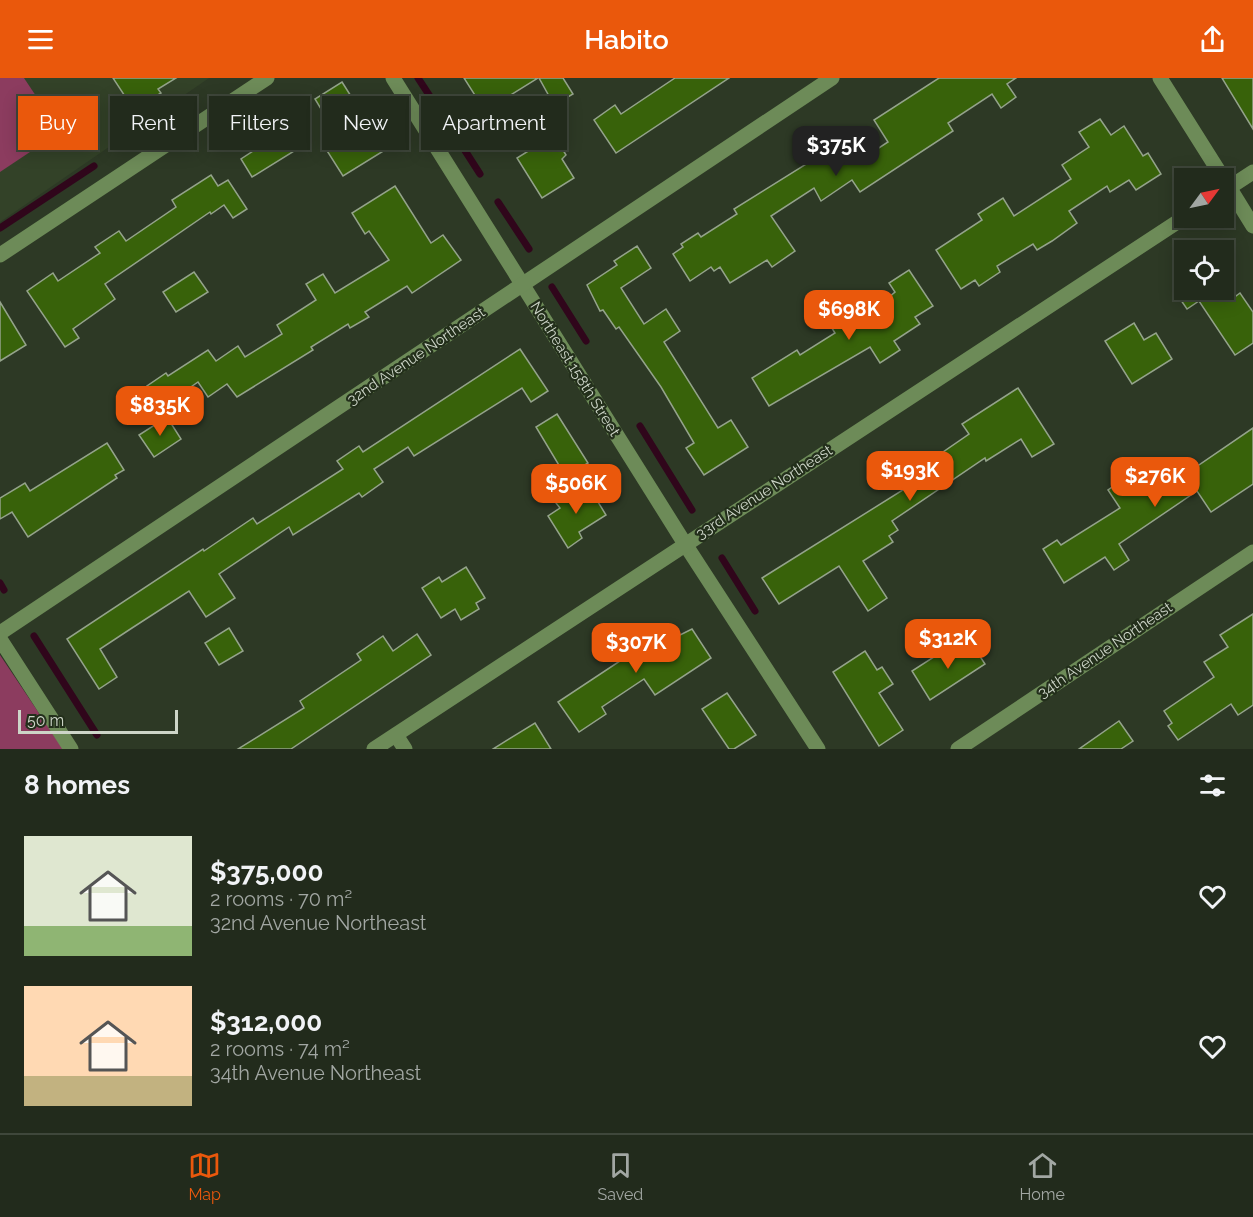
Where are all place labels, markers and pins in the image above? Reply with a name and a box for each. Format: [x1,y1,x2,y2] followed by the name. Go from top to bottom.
[794,126,878,177] pin: $375K
[807,290,891,341] pin: $698K
[118,386,202,437] pin: $835K
[868,451,952,502] pin: $193K
[1113,457,1197,508] pin: $276K
[534,464,618,515] pin: $506K
[906,619,990,670] pin: $312K
[594,623,678,674] pin: $307K

